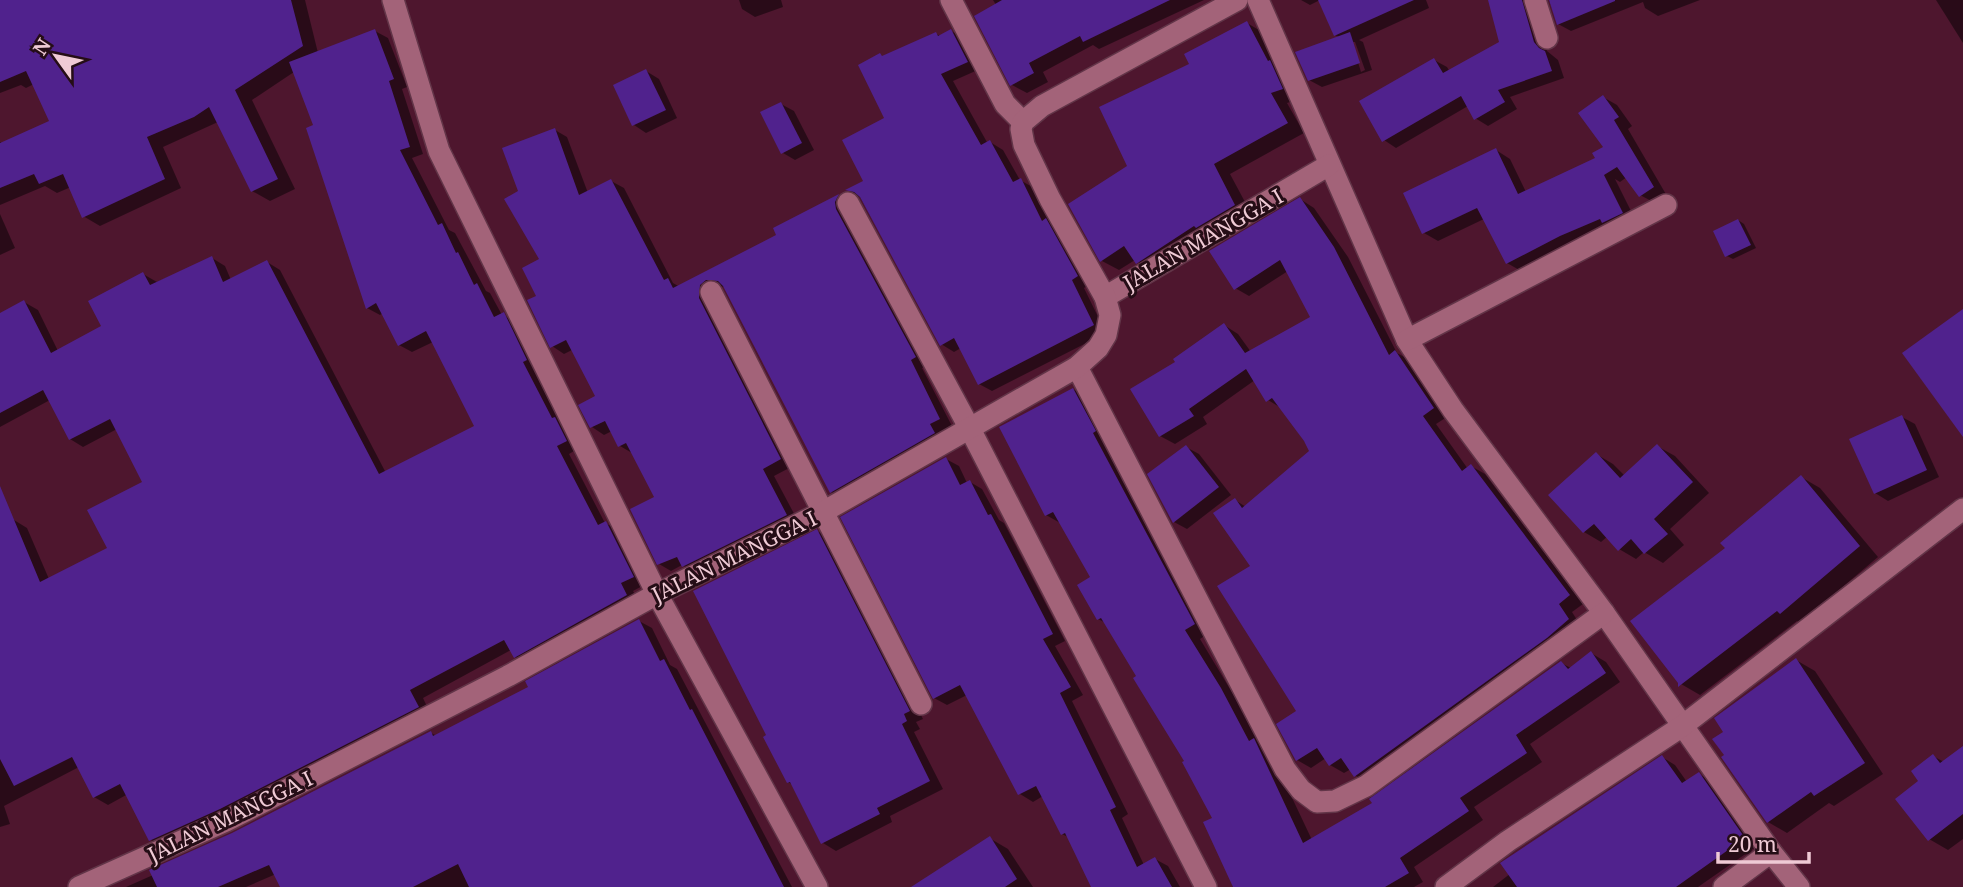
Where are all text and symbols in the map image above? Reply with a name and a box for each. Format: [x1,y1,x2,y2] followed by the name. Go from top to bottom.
[21,21,91,91] north arrow
[27,33,57,60] text: N
[1117,182,1288,297] street label: JALAN MANGGA I
[646,504,821,609] street label: JALAN MANGGA I
[142,764,317,869] street label: JALAN MANGGA I
[1718,820,1809,864] scale bar
[1728,830,1777,858] text: 20 m

